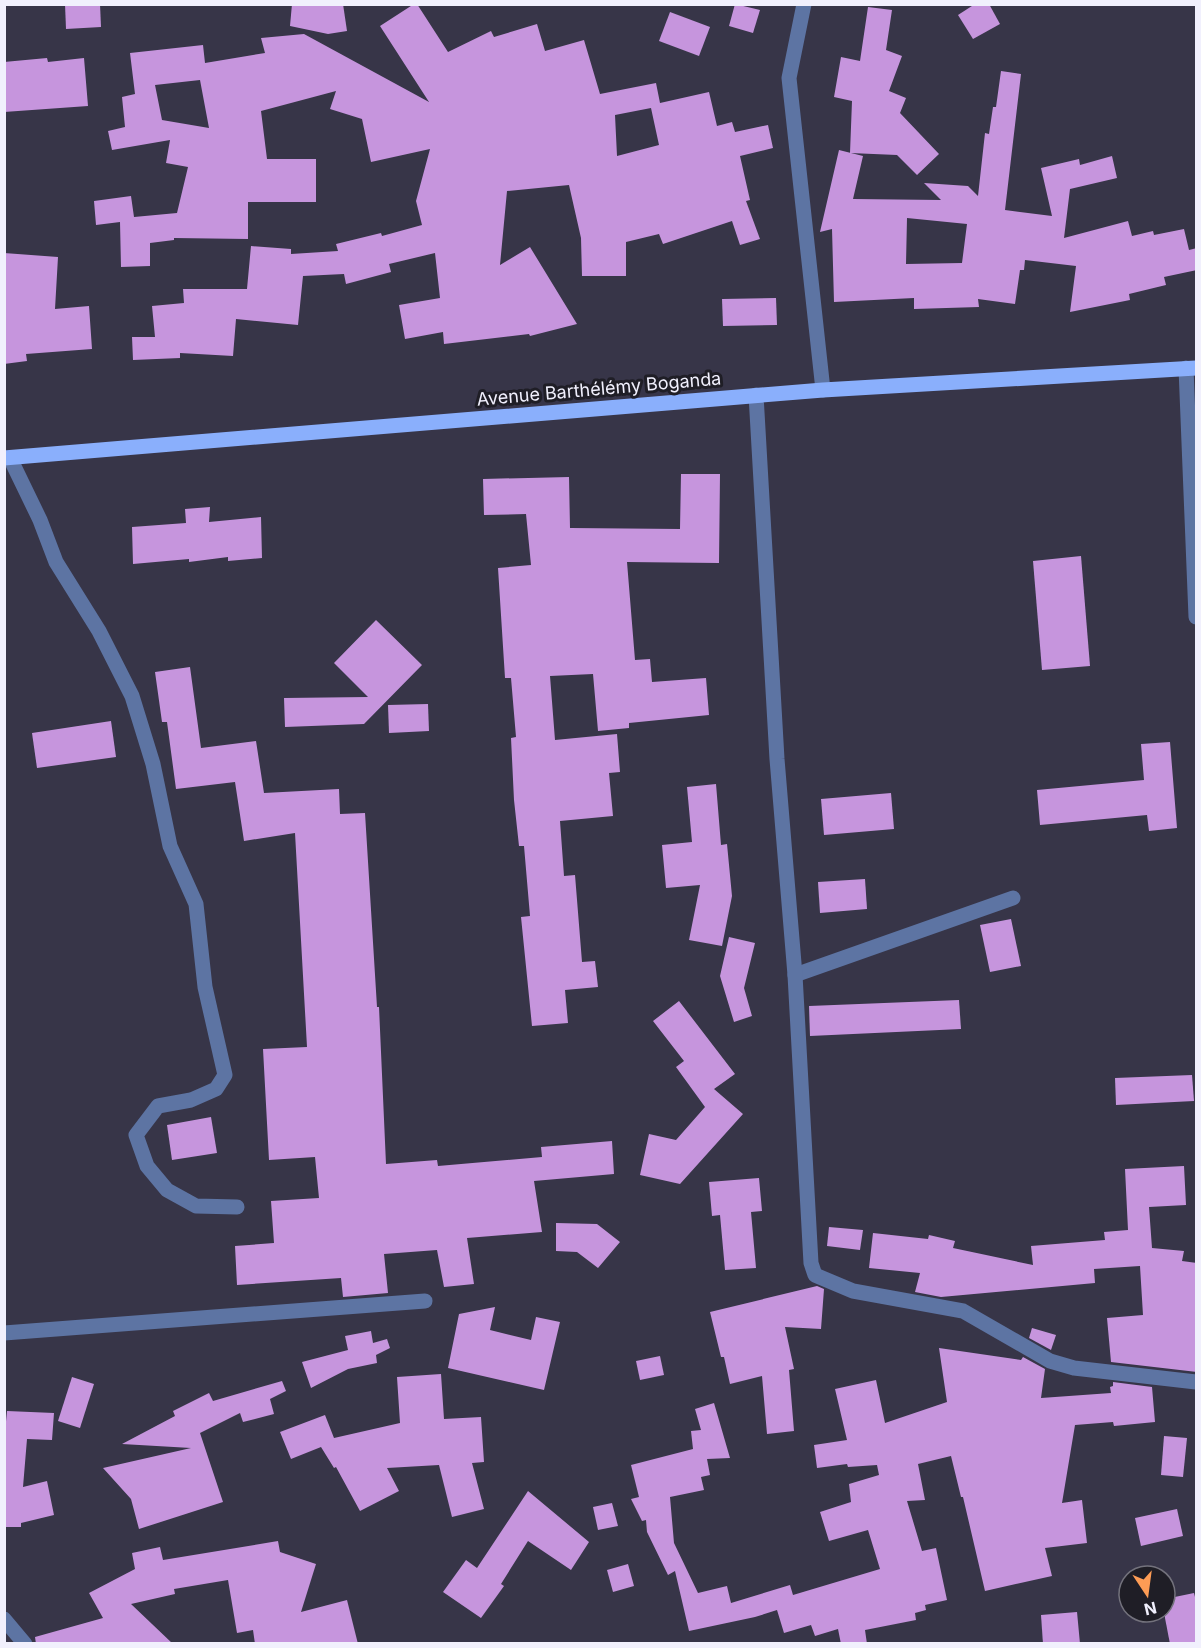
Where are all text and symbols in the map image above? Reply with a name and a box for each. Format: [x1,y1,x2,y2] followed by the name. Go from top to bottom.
[476,367,722,410] street label: Avenue Barthélémy Boganda
[1117,1564,1177,1624] north arrow
[1142,1597,1159,1620] text: N

